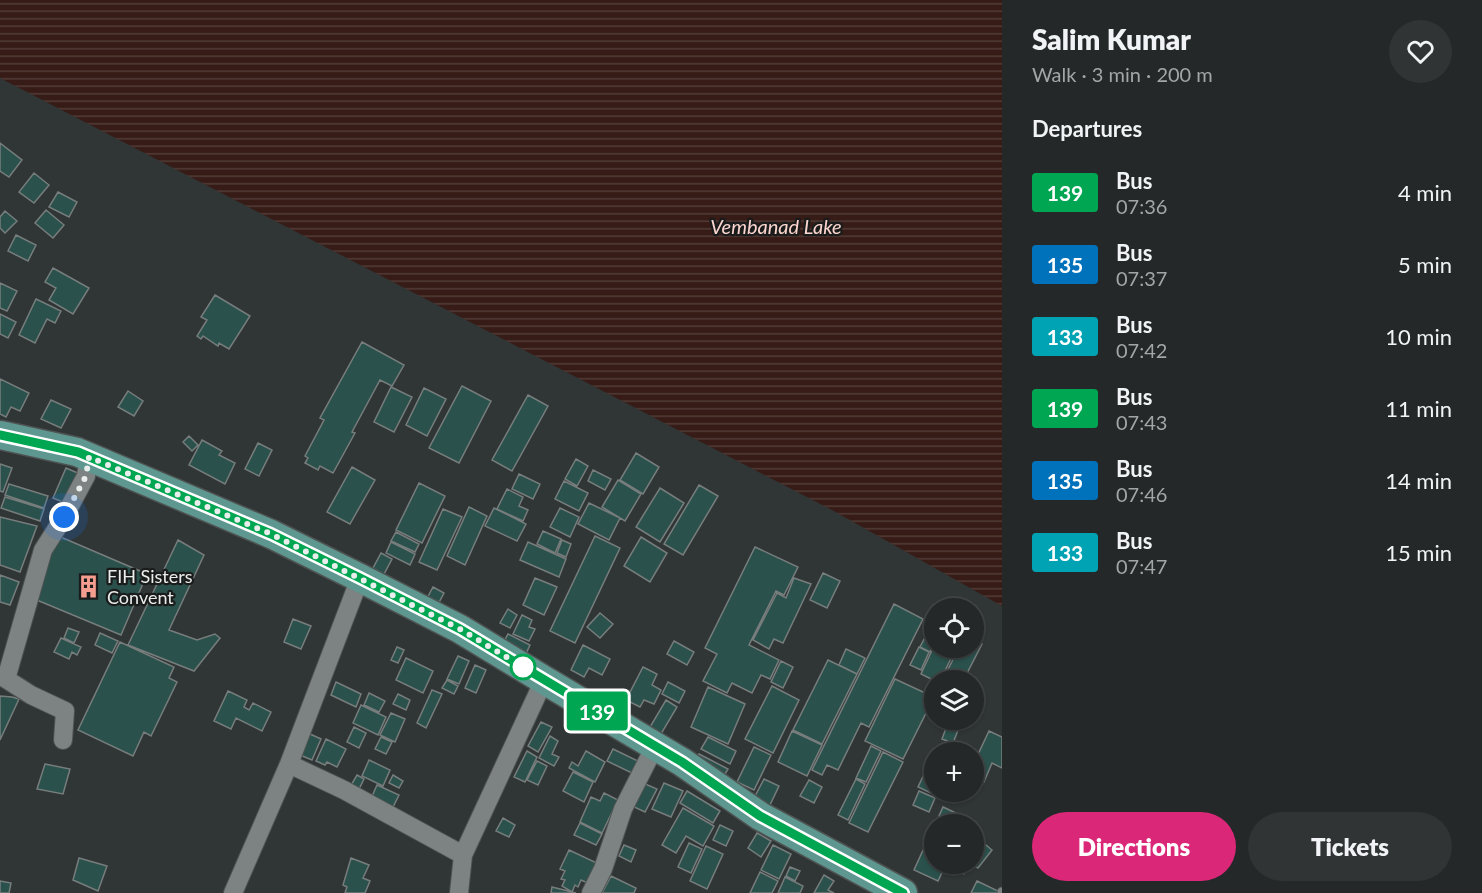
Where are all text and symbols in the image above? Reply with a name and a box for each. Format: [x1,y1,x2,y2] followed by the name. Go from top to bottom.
[1389,20,1452,83] button: heart
[1032,22,1191,56] text: Salim Kumar
[1032,62,1213,86] text: Walk · 3 min · 200 m
[1032,115,1142,142] text: Departures
[1116,167,1152,194] text: Bus
[1398,179,1452,206] text: 4 min
[1047,180,1083,205] text: 139
[1116,194,1167,218] text: 07:36
[710,214,842,238] water label: Vembanad Lake
[1116,239,1152,266] text: Bus
[1398,251,1452,278] text: 5 min
[1047,252,1083,277] text: 135
[1116,266,1167,290] text: 07:37
[1116,311,1152,338] text: Bus
[1385,323,1452,350] text: 10 min
[1047,324,1083,349] text: 133
[1116,338,1167,362] text: 07:42
[1116,383,1152,410] text: Bus
[1385,395,1452,422] text: 11 min
[1047,396,1083,421] text: 139
[1116,410,1167,434] text: 07:43
[1116,455,1152,482] text: Bus
[1385,467,1452,494] text: 14 min
[1047,468,1083,493] text: 135
[1116,482,1167,506] text: 07:46
[49,502,79,532] your location
[1116,527,1152,554] text: Bus
[1385,539,1452,566] text: 15 min
[1047,540,1083,565] text: 133
[1116,554,1167,578] text: 07:47
[107,565,193,608] place label: FIH Sisters Convent
[76,573,102,599] building icon: FIH Sisters Convent
[924,598,984,874] map controls
[924,598,984,658] button: locate
[510,654,536,680] unlabelled marker
[924,670,984,730] button: layers
[562,692,632,730] line badge: 139
[579,699,615,724] text: 139
[924,742,984,802] button: +
[1032,812,1236,881] button: Directions
[1248,812,1452,881] button: Tickets
[924,814,984,874] button: −

